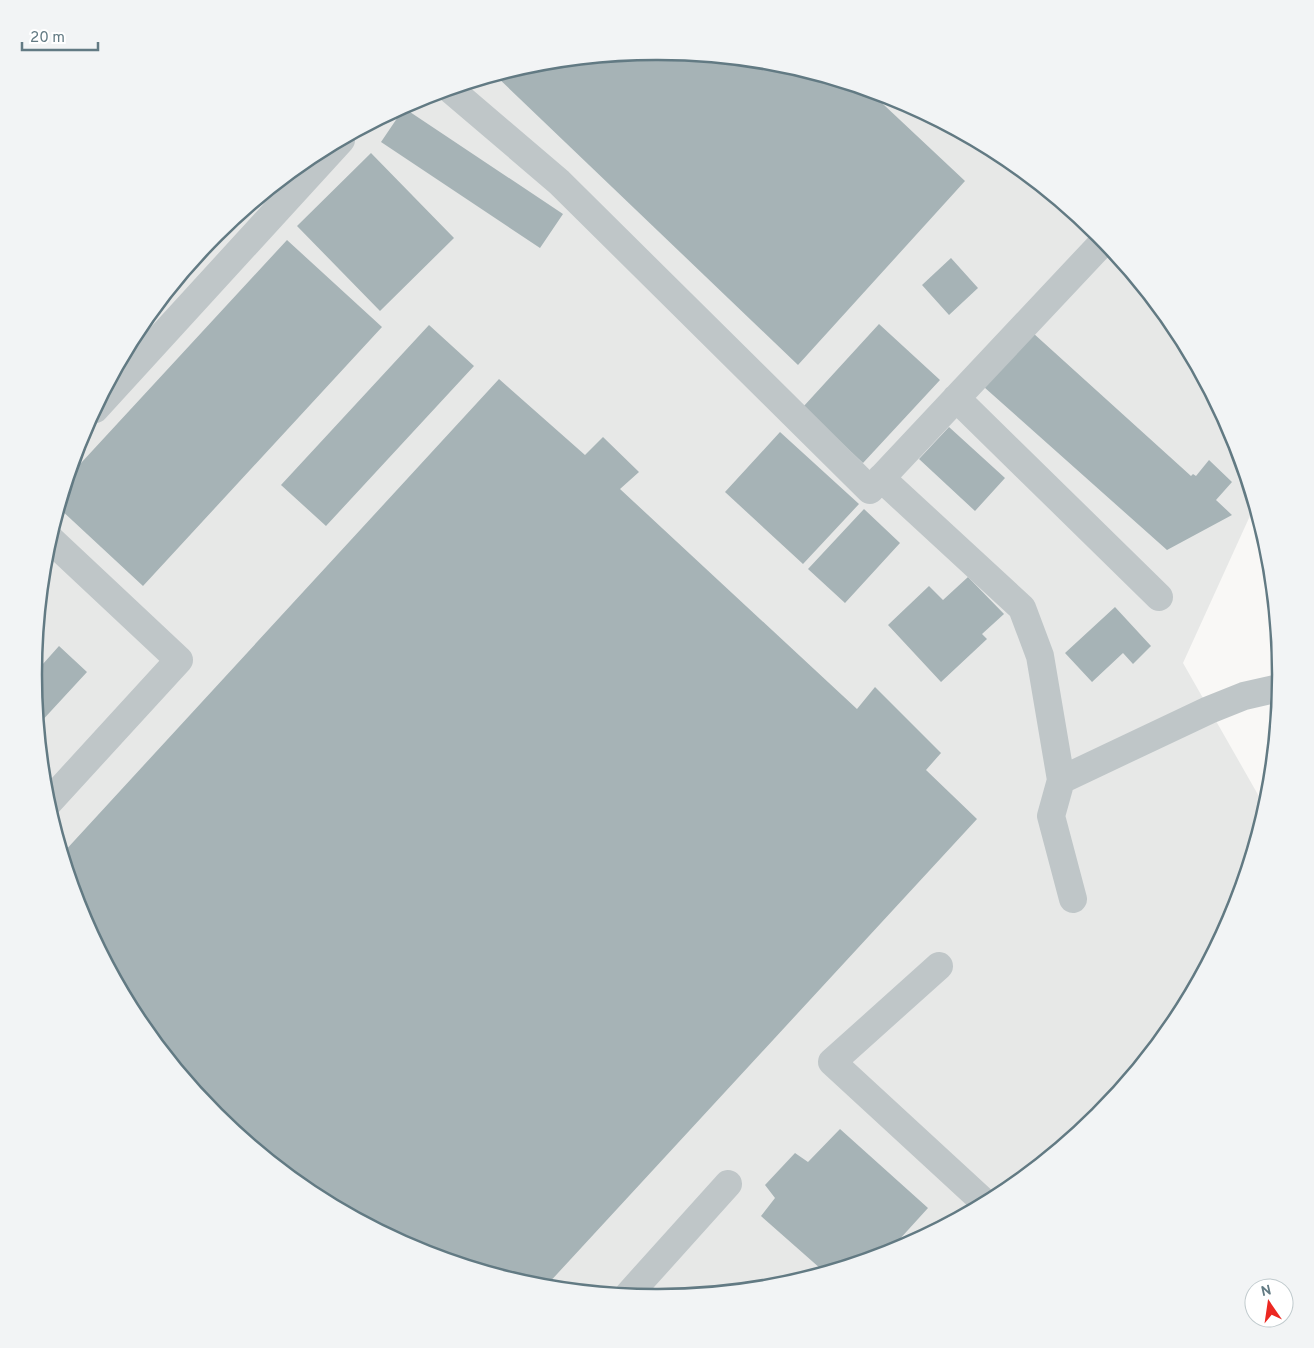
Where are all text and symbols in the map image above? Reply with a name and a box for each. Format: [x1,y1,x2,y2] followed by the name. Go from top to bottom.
[22,20,99,52] scale bar
[30,29,65,48] text: 20 m
[1244,1278,1294,1328] north arrow
[1260,1282,1273,1301] text: N

